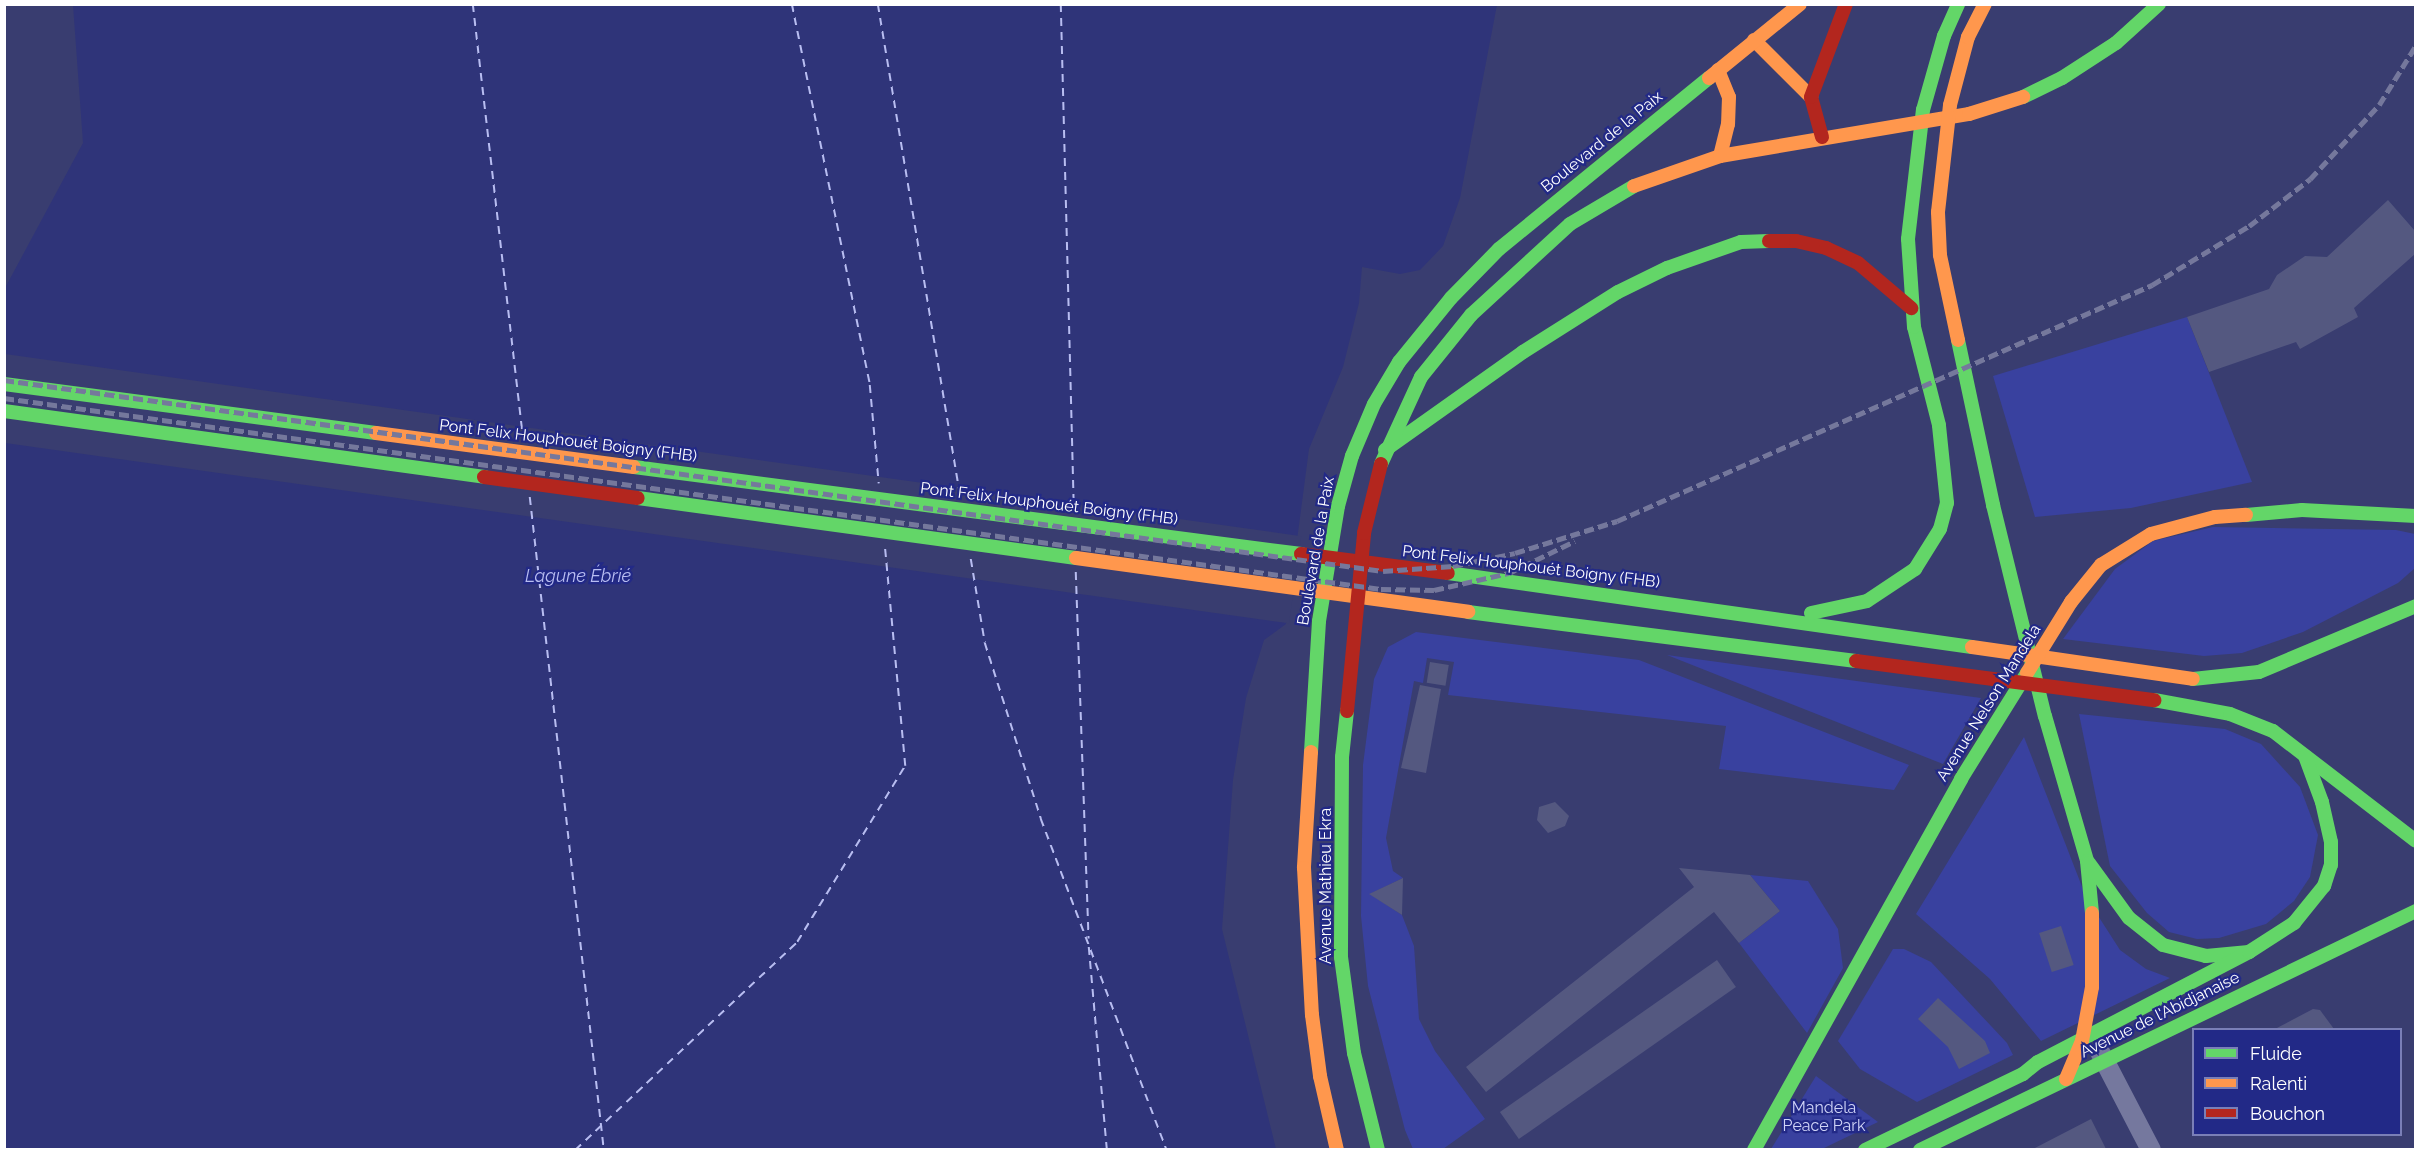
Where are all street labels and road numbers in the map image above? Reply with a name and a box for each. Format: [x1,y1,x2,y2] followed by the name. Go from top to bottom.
[1538,87,1666,197] street label: Boulevard de la Paix
[438,416,698,466] street label: Pont Felix Houphouét Boigny (FHB)
[1293,475,1339,627] street label: Boulevard de la Paix
[919,479,1179,529] street label: Pont Felix Houphouét Boigny (FHB)
[1401,542,1661,592] street label: Pont Felix Houphouét Boigny (FHB)
[1933,621,2045,785] street label: Avenue Nelson Mandela
[1316,808,1336,964] street label: Avenue Mathieu Ekra
[2077,968,2243,1062] street label: Avenue de l'Abidjanaise

